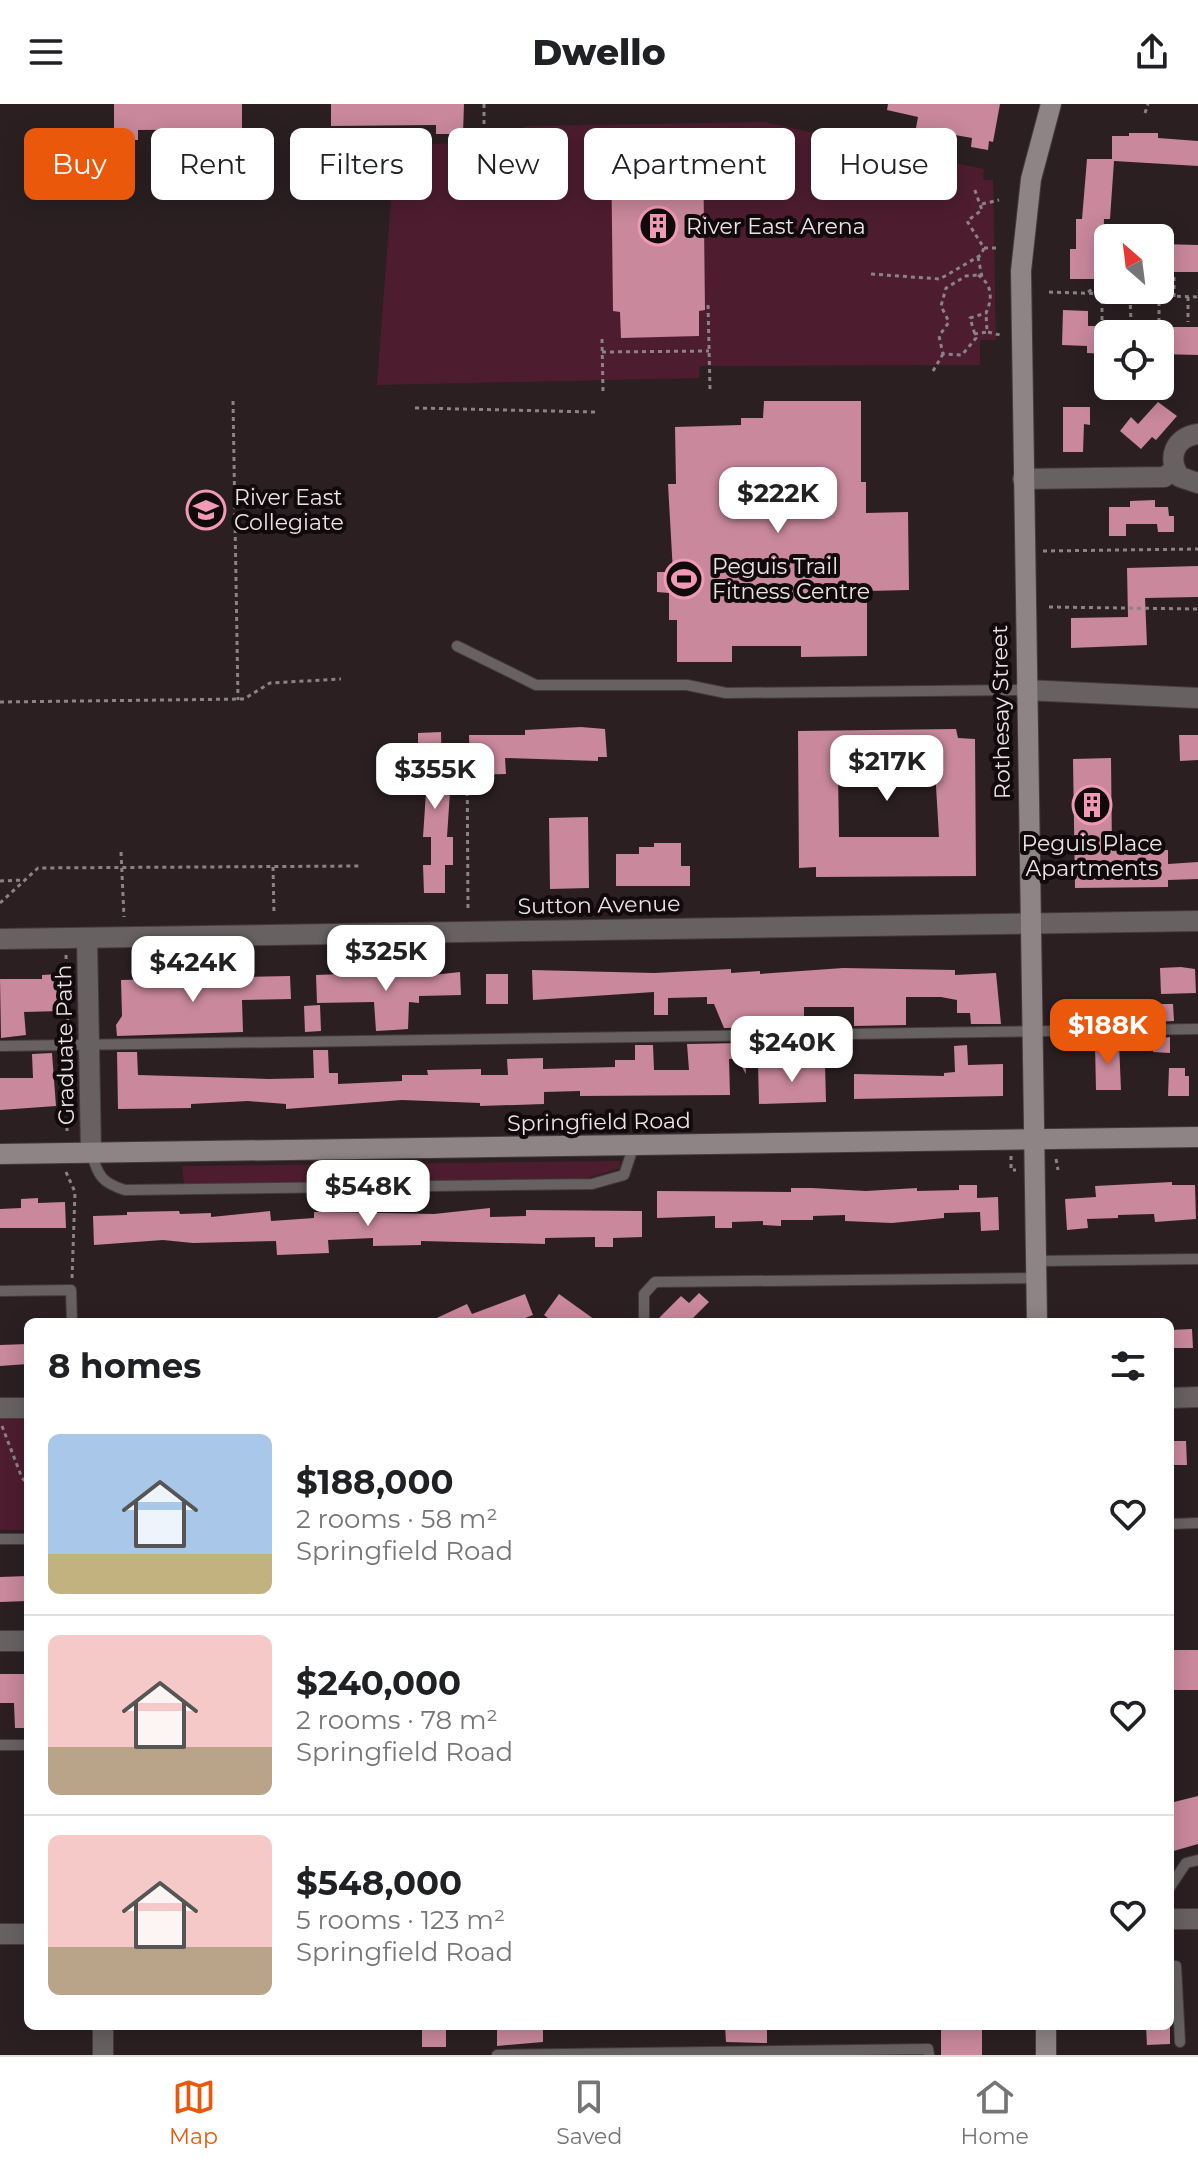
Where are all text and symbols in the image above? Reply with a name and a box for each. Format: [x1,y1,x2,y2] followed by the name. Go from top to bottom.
[24,30,68,74] icon: menu
[532,30,666,74] text: Dwello
[1130,30,1174,74] icon: share
[24,128,135,200] chip: Buy
[151,128,274,200] chip: Rent
[290,128,432,200] chip: Filters
[448,128,568,200] chip: New
[584,128,795,200] chip: Apartment
[811,128,957,200] chip: House
[637,205,679,247] building icon: River East Arena
[686,213,866,240] place label: River East Arena
[1094,224,1174,304] north arrow
[1094,224,1174,400] map controls
[1094,320,1174,400] button: locate
[722,467,834,535] pin: $222K
[737,477,819,509] text: $222K
[234,484,344,536] place label: River East Collegiate
[185,489,227,531] school or university icon: River East Collegiate
[712,553,870,605] place label: Peguis Trail Fitness Centre
[663,558,705,600] sports icon: Peguis Trail Fitness Centre
[986,625,1016,799] street label: Rothesay Street
[831,735,943,803] pin: $217K
[379,743,491,811] pin: $355K
[848,745,926,777] text: $217K
[394,753,476,785] text: $355K
[1071,784,1113,826] building icon: Peguis Place Apartments
[1021,830,1163,882] place label: Peguis Place Apartments
[517,890,681,920] street label: Sutton Avenue
[330,925,442,993] pin: $325K
[345,935,427,967] text: $325K
[137,936,249,1004] pin: $424K
[150,946,237,978] text: $424K
[50,965,80,1125] street label: Graduate Path
[1052,999,1164,1067] pin: $188K
[1068,1009,1148,1041] text: $188K
[736,1016,848,1084] pin: $240K
[749,1026,835,1058] text: $240K
[507,1107,691,1137] street label: Springfield Road
[312,1160,424,1228] pin: $548K
[325,1170,411,1202] text: $548K
[1106,1344,1150,1388] icon: filters
[48,1345,201,1387] text: 8 homes
[296,1461,454,1503] text: $188,000
[112,1466,208,1562] icon: home
[1106,1492,1150,1536] icon: heart
[296,1503,498,1535] text: 2 rooms · 58 m²
[296,1535,513,1567] text: Springfield Road
[296,1662,461,1704] text: $240,000
[112,1667,208,1763] icon: home
[1106,1693,1150,1737] icon: heart
[296,1704,498,1736] text: 2 rooms · 78 m²
[296,1736,513,1768] text: Springfield Road
[296,1862,462,1904] text: $548,000
[112,1867,208,1963] icon: home
[1106,1893,1150,1937] icon: heart
[296,1904,505,1936] text: 5 rooms · 123 m²
[296,1936,513,1968] text: Springfield Road
[169,2075,218,2150] tab: Map
[556,2075,622,2150] tab: Saved
[961,2075,1029,2150] tab: Home

